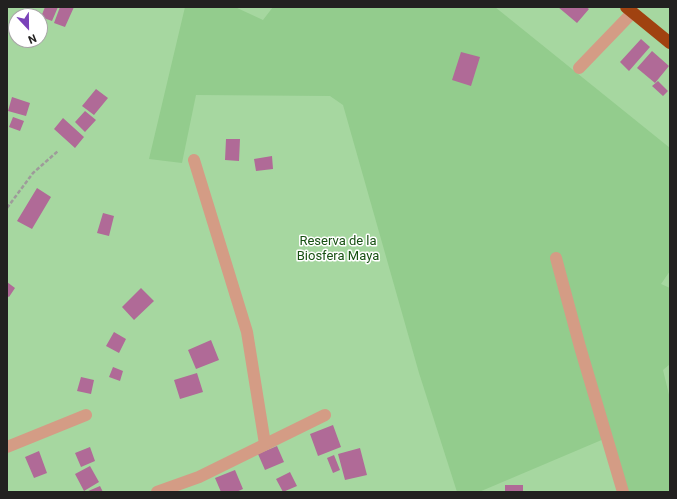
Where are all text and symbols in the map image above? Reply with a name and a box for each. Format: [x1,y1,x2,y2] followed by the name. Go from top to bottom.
[8,8,48,48] north arrow
[26,31,38,46] text: N
[297,234,379,265] park label: Reserva de la Biosfera Maya

